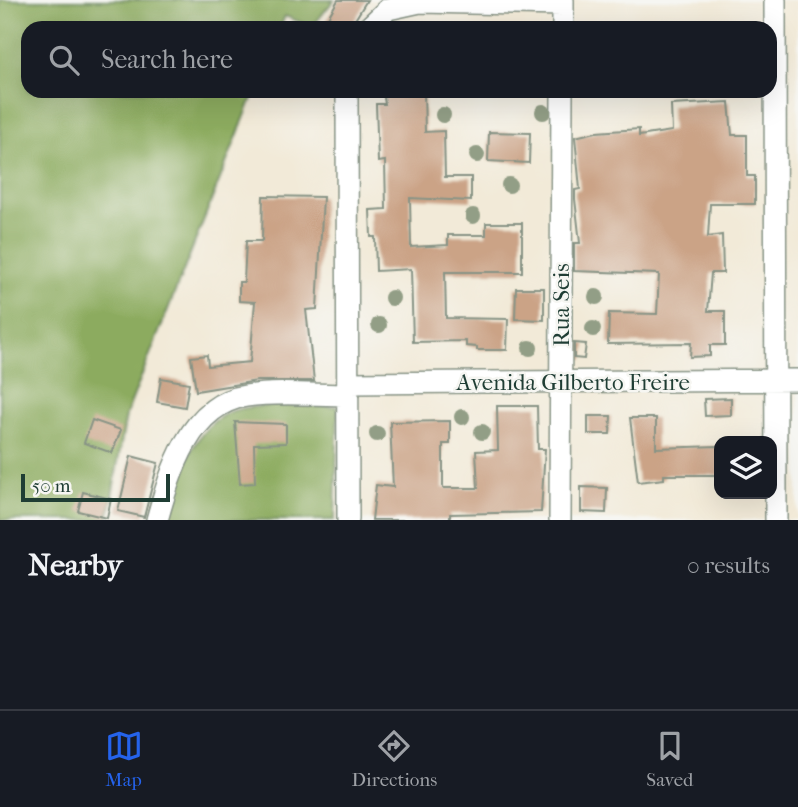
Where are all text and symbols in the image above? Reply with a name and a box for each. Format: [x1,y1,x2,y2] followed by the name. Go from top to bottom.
[21,21,777,98] search box
[45,41,83,79] icon: search
[101,44,233,75] text: Search here
[548,263,575,347] street label: Rua Seis
[455,369,690,396] street label: Avenida Gilberto Freire
[714,436,777,499] map controls
[714,436,777,499] button: layers
[21,471,170,503] scale bar
[32,475,71,497] text: 50 m
[28,548,123,583] text: Nearby
[687,552,770,579] text: 0 results
[105,727,143,791] tab: Map
[352,727,437,791] tab: Directions
[646,727,693,791] tab: Saved

